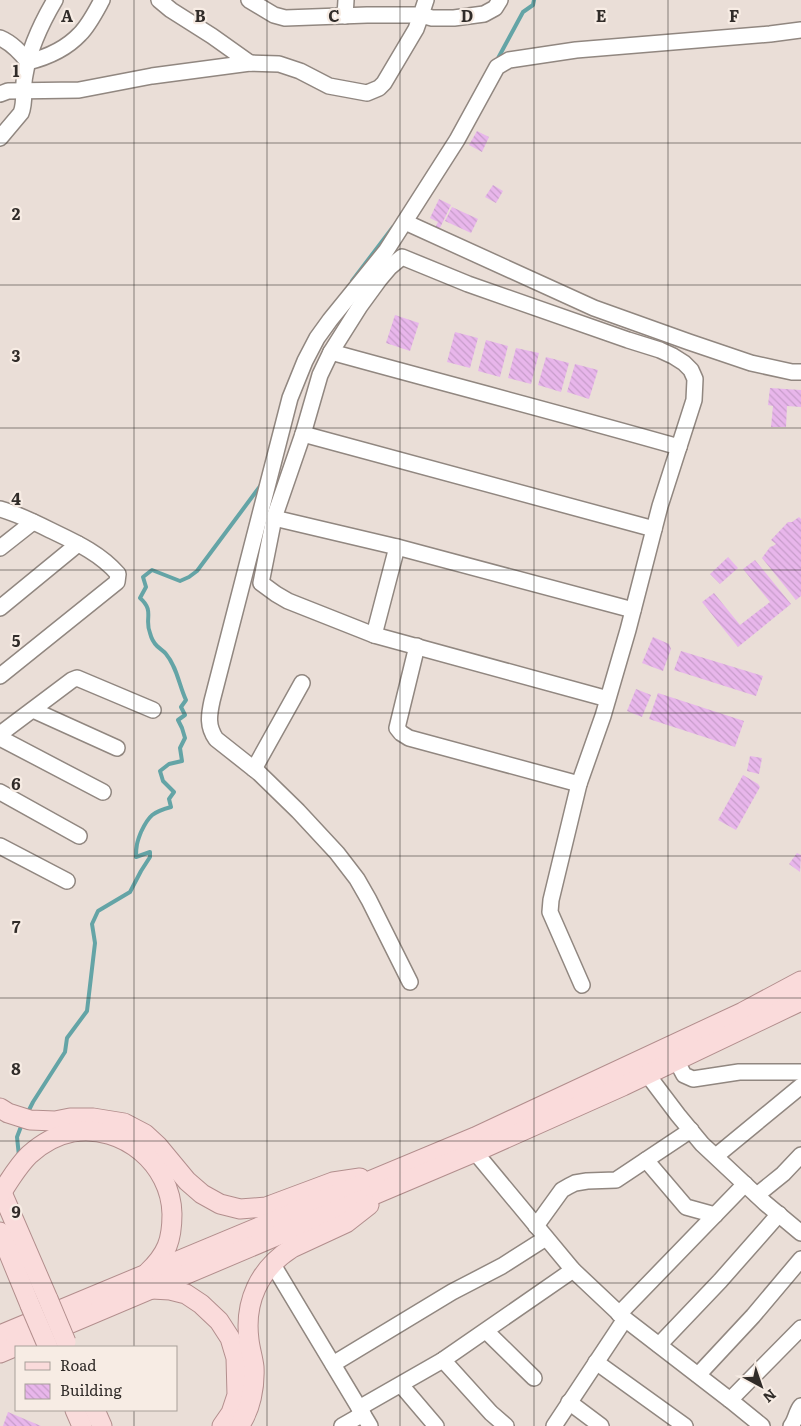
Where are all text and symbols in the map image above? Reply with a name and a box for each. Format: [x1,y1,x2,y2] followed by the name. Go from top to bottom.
[61,3,73,27] text: A
[194,3,206,27] text: B
[328,3,340,27] text: C
[461,3,473,27] text: D
[596,3,607,27] text: E
[729,3,739,27] text: F
[13,58,20,82] text: 1
[12,201,21,225] text: 2
[12,343,21,367] text: 3
[11,486,21,510] text: 4
[12,628,21,652] text: 5
[11,771,21,795] text: 6
[12,914,21,938] text: 7
[11,1056,21,1080] text: 8
[11,1199,21,1223] text: 9
[15,1346,178,1411] legend
[60,1353,96,1376] text: Road
[736,1361,786,1411] north arrow
[60,1378,122,1401] text: Building
[759,1385,781,1408] text: N

